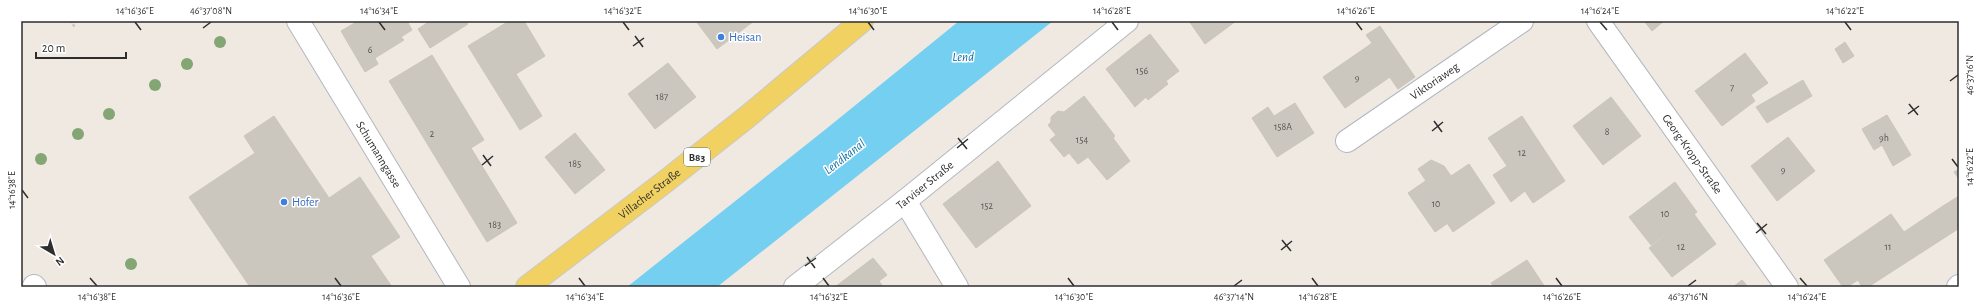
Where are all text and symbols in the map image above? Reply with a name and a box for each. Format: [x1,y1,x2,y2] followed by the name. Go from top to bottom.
[116,6,154,16] text: 14°16'36"E
[190,6,232,16] text: 46°37'08"N
[360,6,398,16] text: 14°16'34"E
[604,6,642,16] text: 14°16'32"E
[849,6,887,16] text: 14°16'30"E
[1093,6,1131,16] text: 14°16'28"E
[1337,6,1375,16] text: 14°16'26"E
[1581,6,1619,16] text: 14°16'24"E
[1826,6,1864,16] text: 14°16'22"E
[729,31,761,43] place label: Heisan
[716,32,726,42] marker: Heisan
[36,34,126,60] scale bar
[42,42,65,54] text: 20 m
[368,45,373,55] house number: 6
[952,51,974,64] water label: Lend
[1965,55,1975,95] text: 46°37'16"N
[1408,60,1461,102] street label: Viktoriaweg
[1136,66,1148,76] house number: 156
[1355,73,1360,83] house number: 9
[1730,83,1734,93] house number: 7
[656,92,668,102] house number: 187
[1660,112,1725,196] street label: Georg-Kropp-Straße
[354,119,403,190] street label: Schumanngasse
[1274,122,1292,132] house number: 158A
[1605,127,1610,137] house number: 8
[430,129,435,139] house number: 2
[1879,133,1889,143] house number: 9h
[1076,135,1088,145] house number: 154
[822,137,868,177] water label: Lendkanal
[684,148,710,166] road number: B83
[1518,148,1526,158] house number: 12
[1965,148,1975,186] text: 14°16'22"E
[894,158,955,211] street label: Tarviser Straße
[569,159,581,169] house number: 185
[1781,165,1786,175] house number: 9
[616,166,683,221] street label: Villacher Straße
[7,171,17,209] text: 14°16'38"E
[292,196,319,208] place label: Hofer
[279,197,289,207] marker: Hofer
[1432,199,1440,209] house number: 10
[981,201,994,211] house number: 152
[1661,209,1669,219] house number: 10
[489,220,501,230] house number: 183
[34,234,74,274] north arrow
[1677,242,1685,252] house number: 12
[1885,242,1891,252] house number: 11
[53,255,66,268] text: N
[78,292,116,302] text: 14°16'38"E
[322,292,360,302] text: 14°16'36"E
[566,292,604,302] text: 14°16'34"E
[810,292,848,302] text: 14°16'32"E
[1055,292,1093,302] text: 14°16'30"E
[1214,292,1254,302] text: 46°37'14"N
[1299,292,1337,302] text: 14°16'28"E
[1543,292,1581,302] text: 14°16'26"E
[1668,292,1708,302] text: 46°37'16"N
[1788,292,1826,302] text: 14°16'24"E

